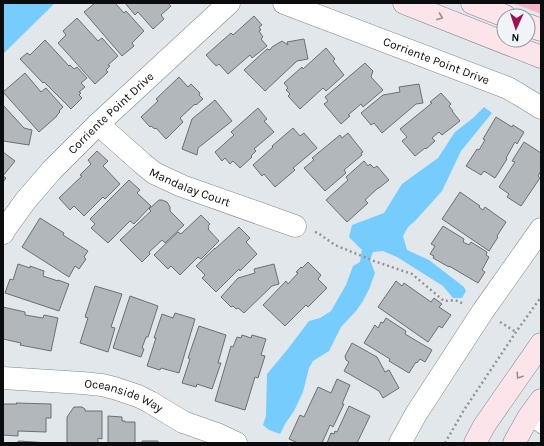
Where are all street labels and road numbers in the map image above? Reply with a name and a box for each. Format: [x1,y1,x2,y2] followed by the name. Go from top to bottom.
[381,34,492,87] street label: Corriente Point Drive
[65,69,157,157] street label: Corriente Point Drive
[147,165,233,210] street label: Mandalay Court
[84,376,166,415] street label: Oceanside Way

